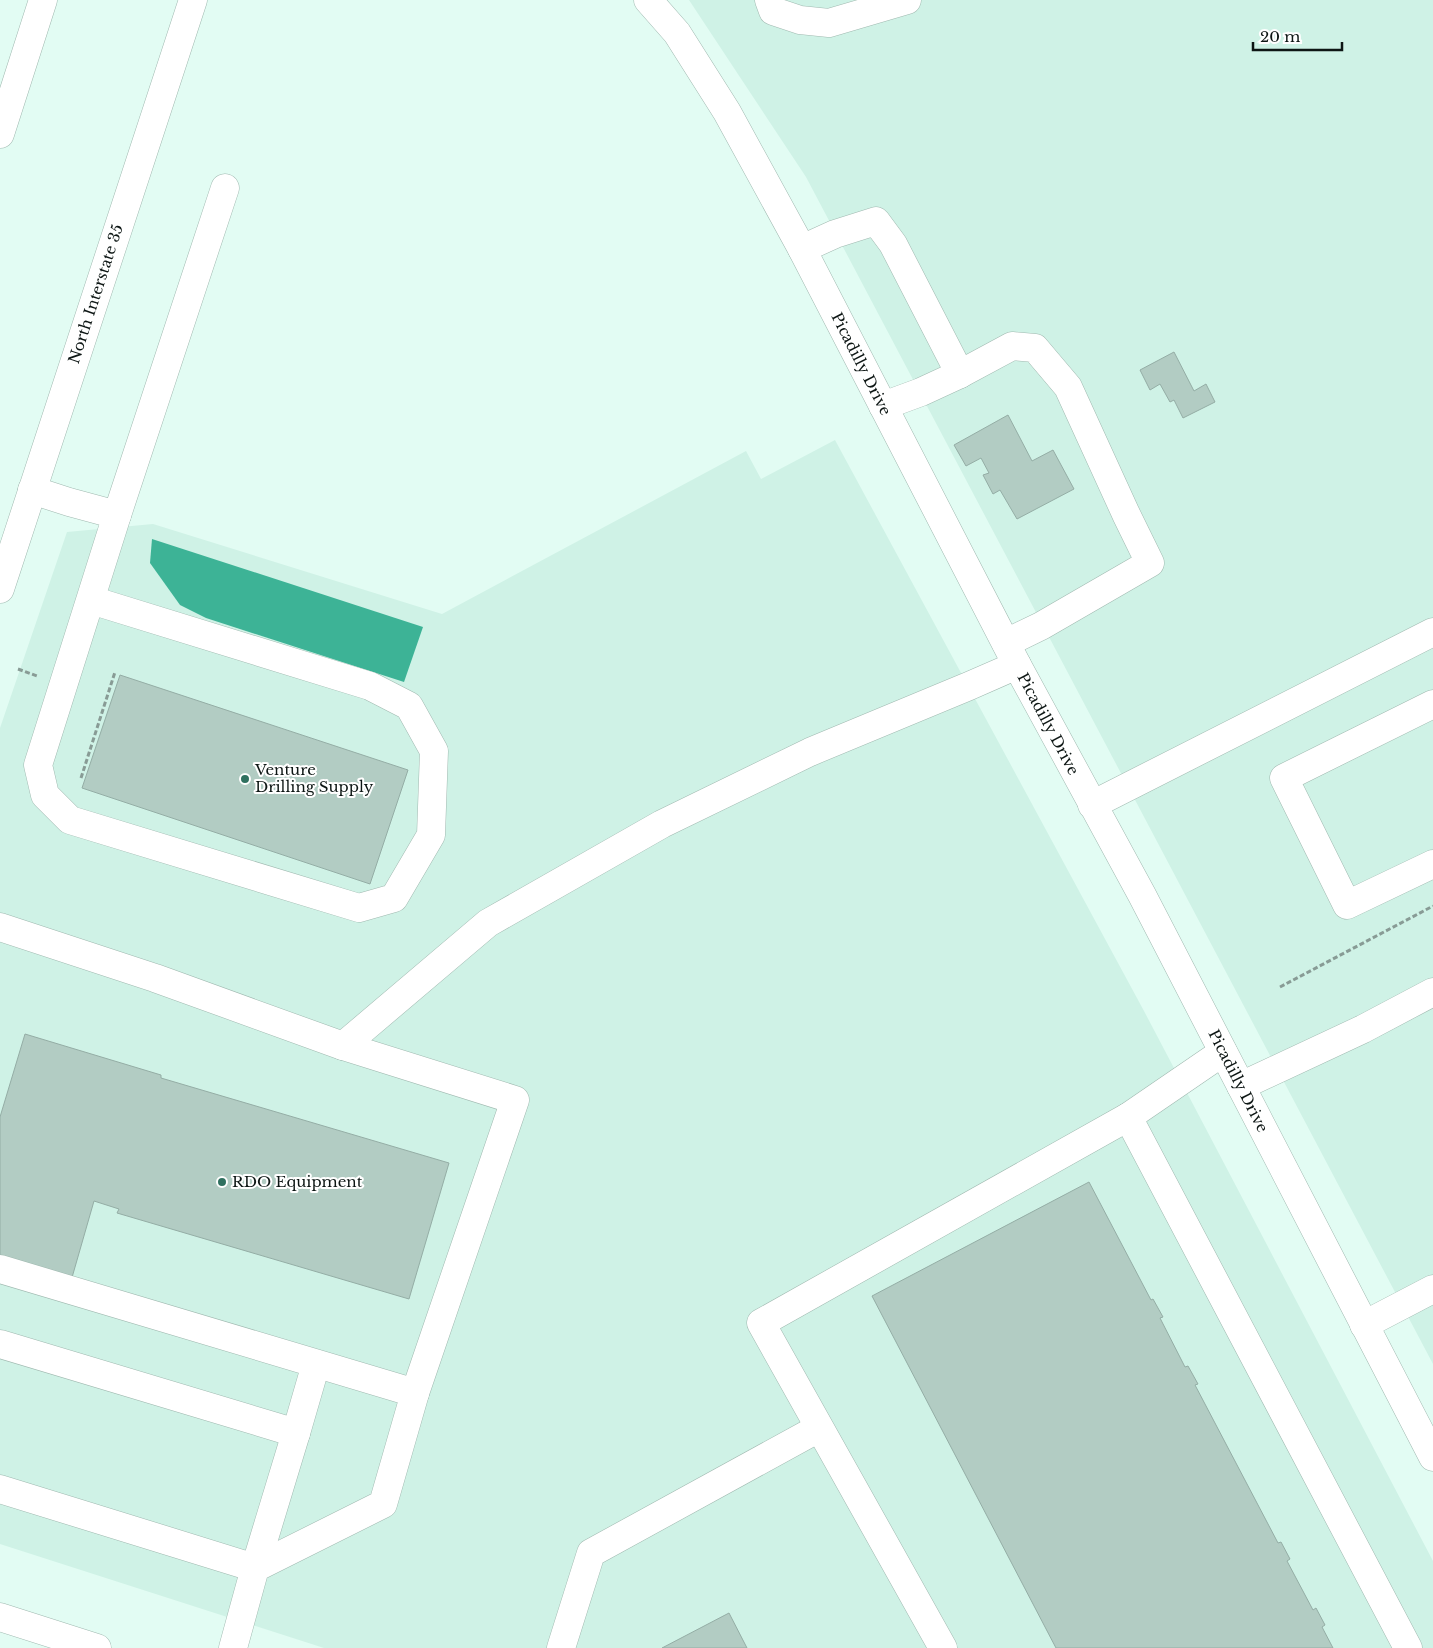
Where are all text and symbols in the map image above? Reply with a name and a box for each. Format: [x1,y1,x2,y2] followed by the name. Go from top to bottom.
[1253,20,1342,52] scale bar
[1260,27,1300,46] text: 20 m
[64,222,127,366] street label: North Interstate 35
[827,309,896,418] street label: Picadilly Drive
[1014,669,1083,778] street label: Picadilly Drive
[254,760,374,796] place label: Venture Drilling Supply
[239,773,251,785] marker: Venture Drilling Supply
[1204,1026,1273,1135] street label: Picadilly Drive
[232,1172,363,1191] place label: RDO Equipment
[216,1176,228,1188] marker: RDO Equipment

